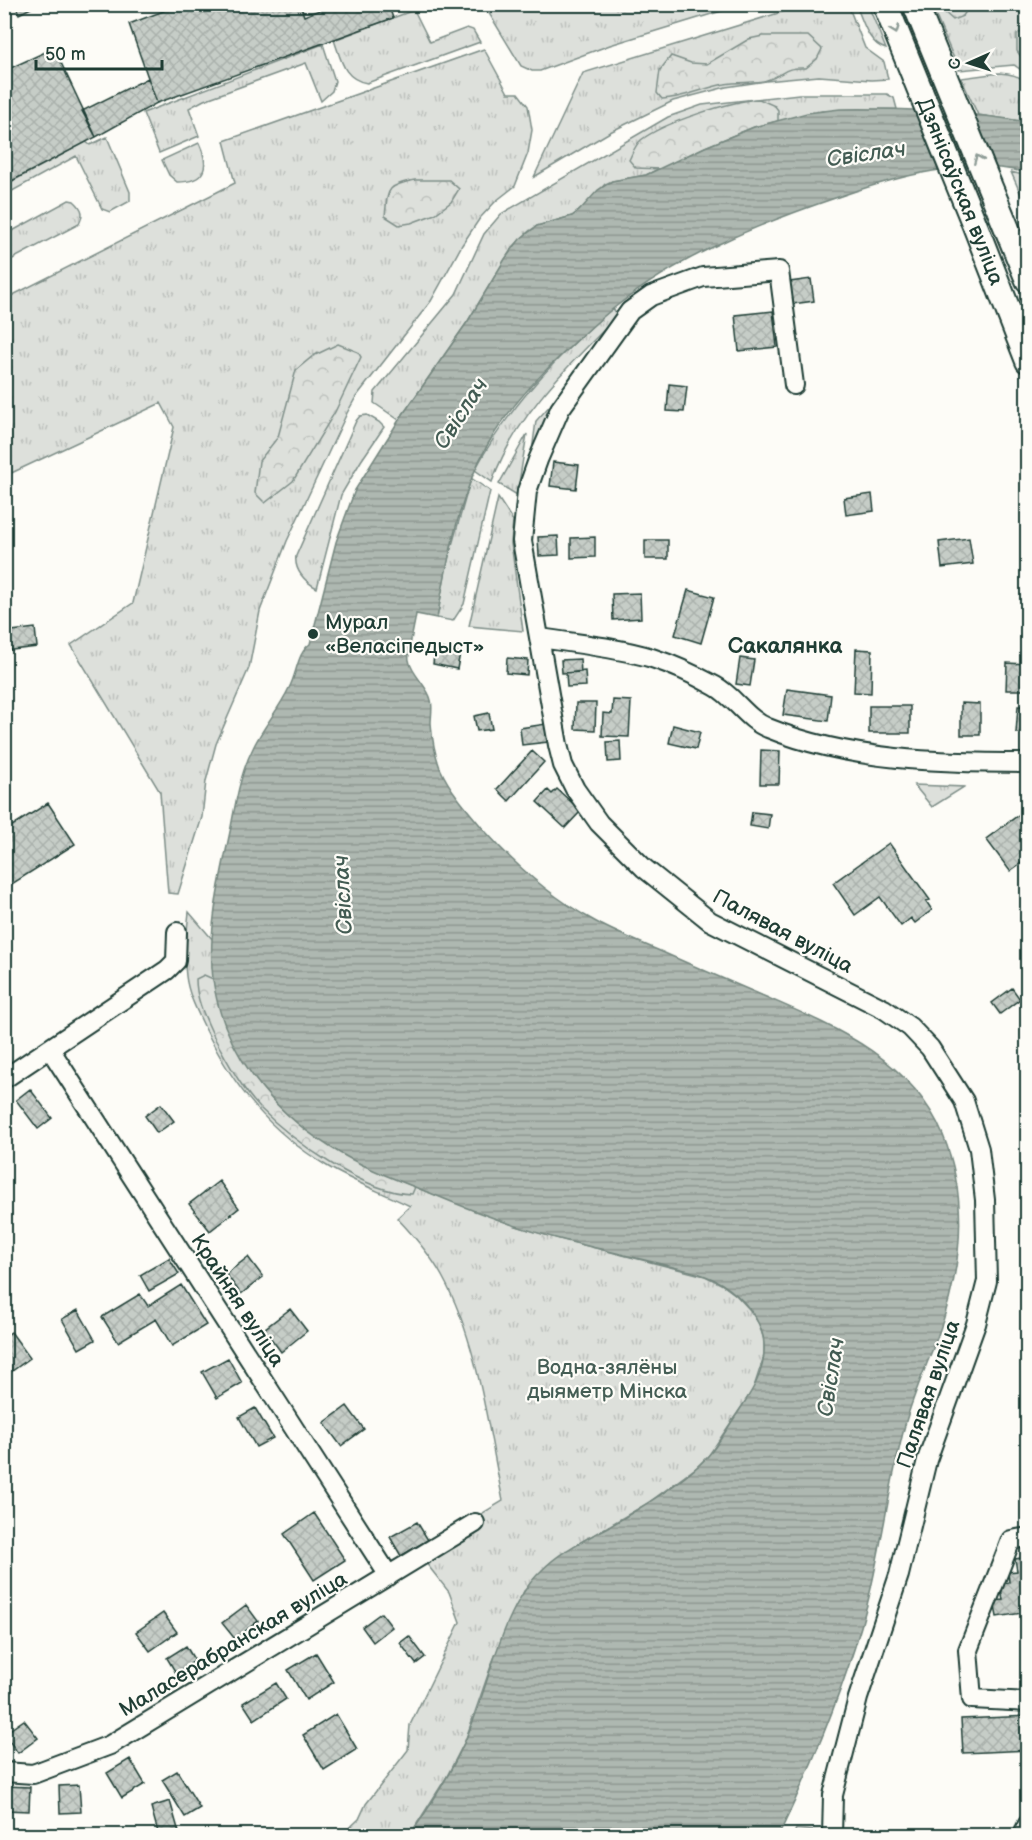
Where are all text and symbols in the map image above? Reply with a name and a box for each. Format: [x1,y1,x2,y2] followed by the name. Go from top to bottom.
[888,24,900,35] one-way arrow
[36,33,162,71] scale bar
[939,33,999,93] north arrow
[45,44,86,65] text: 50 m
[946,58,965,70] text: С
[911,94,1009,289] street label: Дзянісаўская вуліца
[825,136,907,173] water label: Свіслач
[973,154,985,165] one-way arrow
[428,373,494,455] water label: Свіслач
[325,610,484,659] place label: Мурал «Веласіпедыст»
[306,627,320,641] marker: Мурал «Веласіпедыст»
[728,633,843,660] district label: Сакалянка
[328,854,359,935] water label: Свіслач
[708,884,858,979] street label: Палявая вуліца
[185,1229,290,1372] street label: Крайняя вуліца
[891,1316,966,1472] street label: Палявая вуліца
[812,1336,851,1419] water label: Свіслач
[527,1355,688,1404] park label: Водна-зялёны дыяметр Мінска
[115,1566,352,1723] street label: Маласерабранская вуліца

